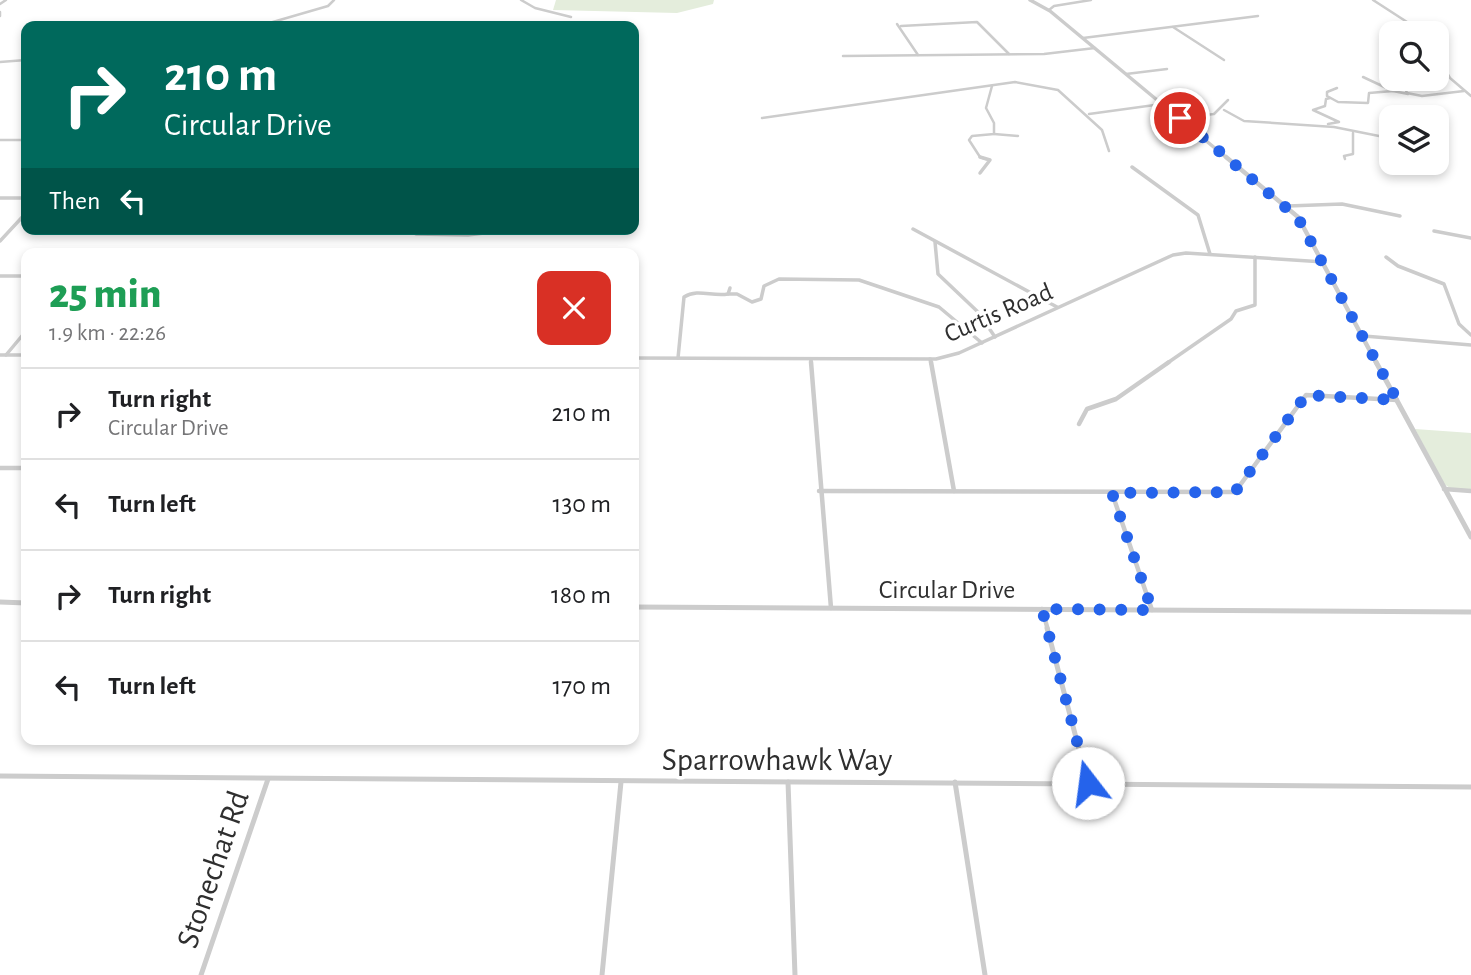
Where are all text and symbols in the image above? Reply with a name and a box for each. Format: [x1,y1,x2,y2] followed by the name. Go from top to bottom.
[1379,21,1449,175] map controls
[1379,21,1449,91] button: search
[49,49,140,140] icon: right
[164,51,277,100] text: 210 m
[1150,88,1210,148] pin
[1161,99,1199,137] icon: arrive
[1379,105,1449,175] button: layers
[164,109,332,141] text: Circular Drive
[114,182,152,220] icon: left
[49,188,100,214] text: Then
[537,271,611,345] button: close
[49,273,161,315] text: 25 min
[940,279,1056,347] street label: Curtis Road
[49,322,166,345] text: 1.9 km · 22:26
[108,386,211,412] text: Turn right
[49,395,87,433] icon: right
[551,400,611,426] text: 210 m
[108,417,229,440] text: Circular Drive
[49,486,87,524] icon: left
[108,491,196,517] text: Turn left
[553,491,611,517] text: 130 m
[49,577,87,615] icon: right
[879,577,1015,603] street label: Circular Drive
[108,582,211,608] text: Turn right
[551,582,611,608] text: 180 m
[49,668,87,706] icon: left
[108,673,196,699] text: Turn left
[552,673,611,699] text: 170 m
[662,744,893,776] street label: Sparrowhawk Way
[1051,746,1125,820] position arrow
[171,787,255,952] street label: Stonechat Rd

